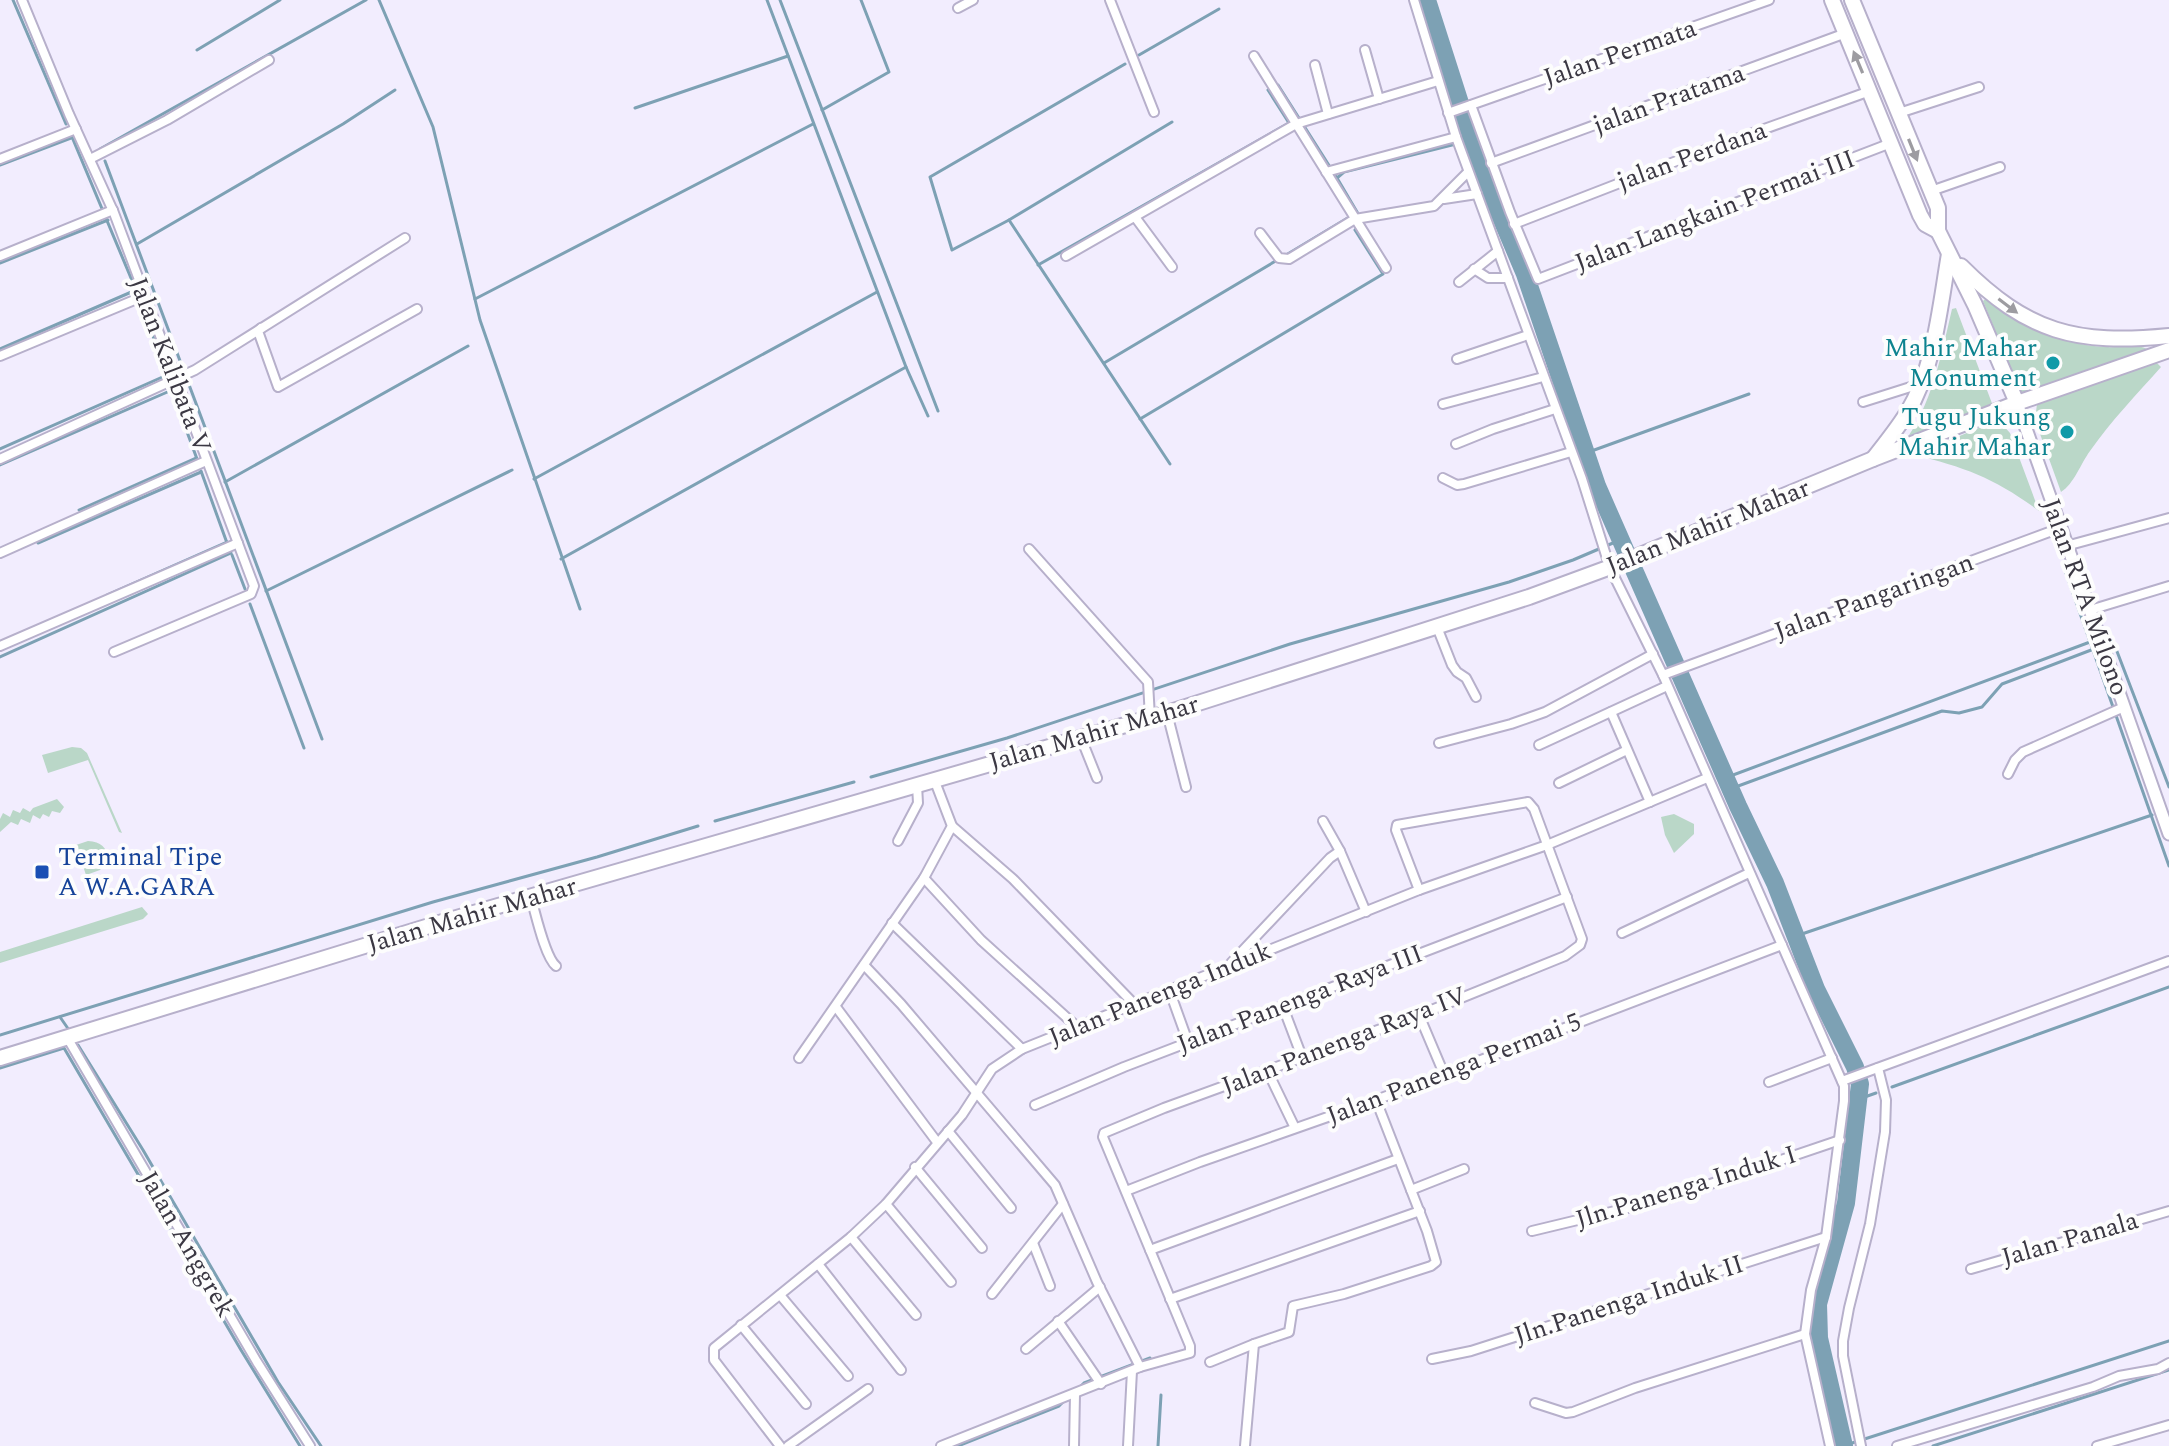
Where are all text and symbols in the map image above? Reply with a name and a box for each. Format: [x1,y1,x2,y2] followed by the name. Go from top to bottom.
[1538,8,1702,98] street label: Jalan Permata
[1851,50,1864,74] one-way arrow
[1587,53,1751,145] street label: jalan Pratama
[1612,110,1773,202] street label: jalan Perdana
[1907,138,1920,162] one-way arrow
[1569,139,1861,283] street label: Jalan Langkain Permai III
[118,271,222,459] street label: Jalan Kalibata V
[1997,297,2018,313] one-way arrow
[1884,328,2037,398] place label: Mahir Mahar Monument
[2044,354,2062,372] marker: Mahir Mahar Monument
[1898,397,2051,467] place label: Tugu Jukung Mahir Mahar
[2058,423,2076,441] marker: Tugu Jukung Mahir Mahar
[1600,468,1816,586] street label: Jalan Mahir Mahar
[2031,493,2139,701] street label: Jalan RTA Milono
[1769,542,1979,652] street label: Jalan Pangaringan
[984,684,1204,782] street label: Jalan Mahir Mahar
[58,837,222,907] place label: Terminal Tipe A W.A.GARA
[33,863,51,881] marker: Terminal Tipe A W.A.GARA
[362,866,582,964] street label: Jalan Mahir Mahar
[1042,931,1278,1057] street label: Jalan Panenga Induk
[1171,934,1429,1064] street label: Jalan Panenga Raya III
[1216,976,1472,1106] street label: Jalan Panenga Raya IV
[1321,1002,1587,1136] street label: Jalan Panenga Permai 5
[1571,1134,1801,1240] street label: Jln.Panenga Induk I
[129,1163,245,1325] street label: Jalan Anggrek
[1997,1200,2143,1278] street label: Jalan Panala
[1509,1244,1749,1356] street label: Jln.Panenga Induk II

